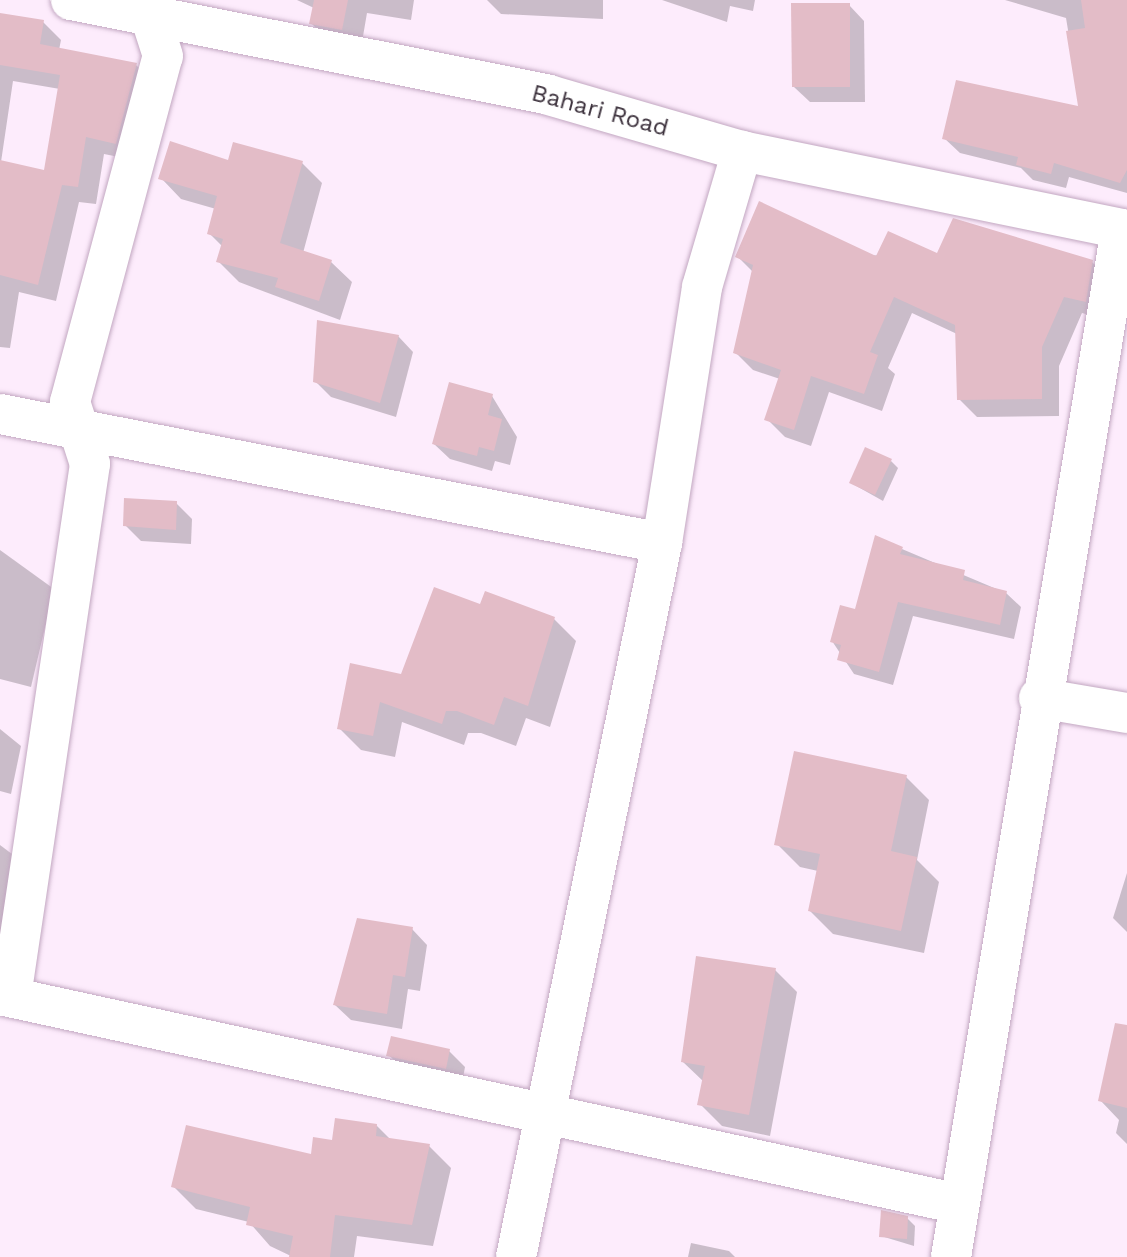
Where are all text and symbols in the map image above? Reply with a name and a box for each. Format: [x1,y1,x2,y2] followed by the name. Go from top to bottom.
[528,79,672,143] street label: Bahari Road

